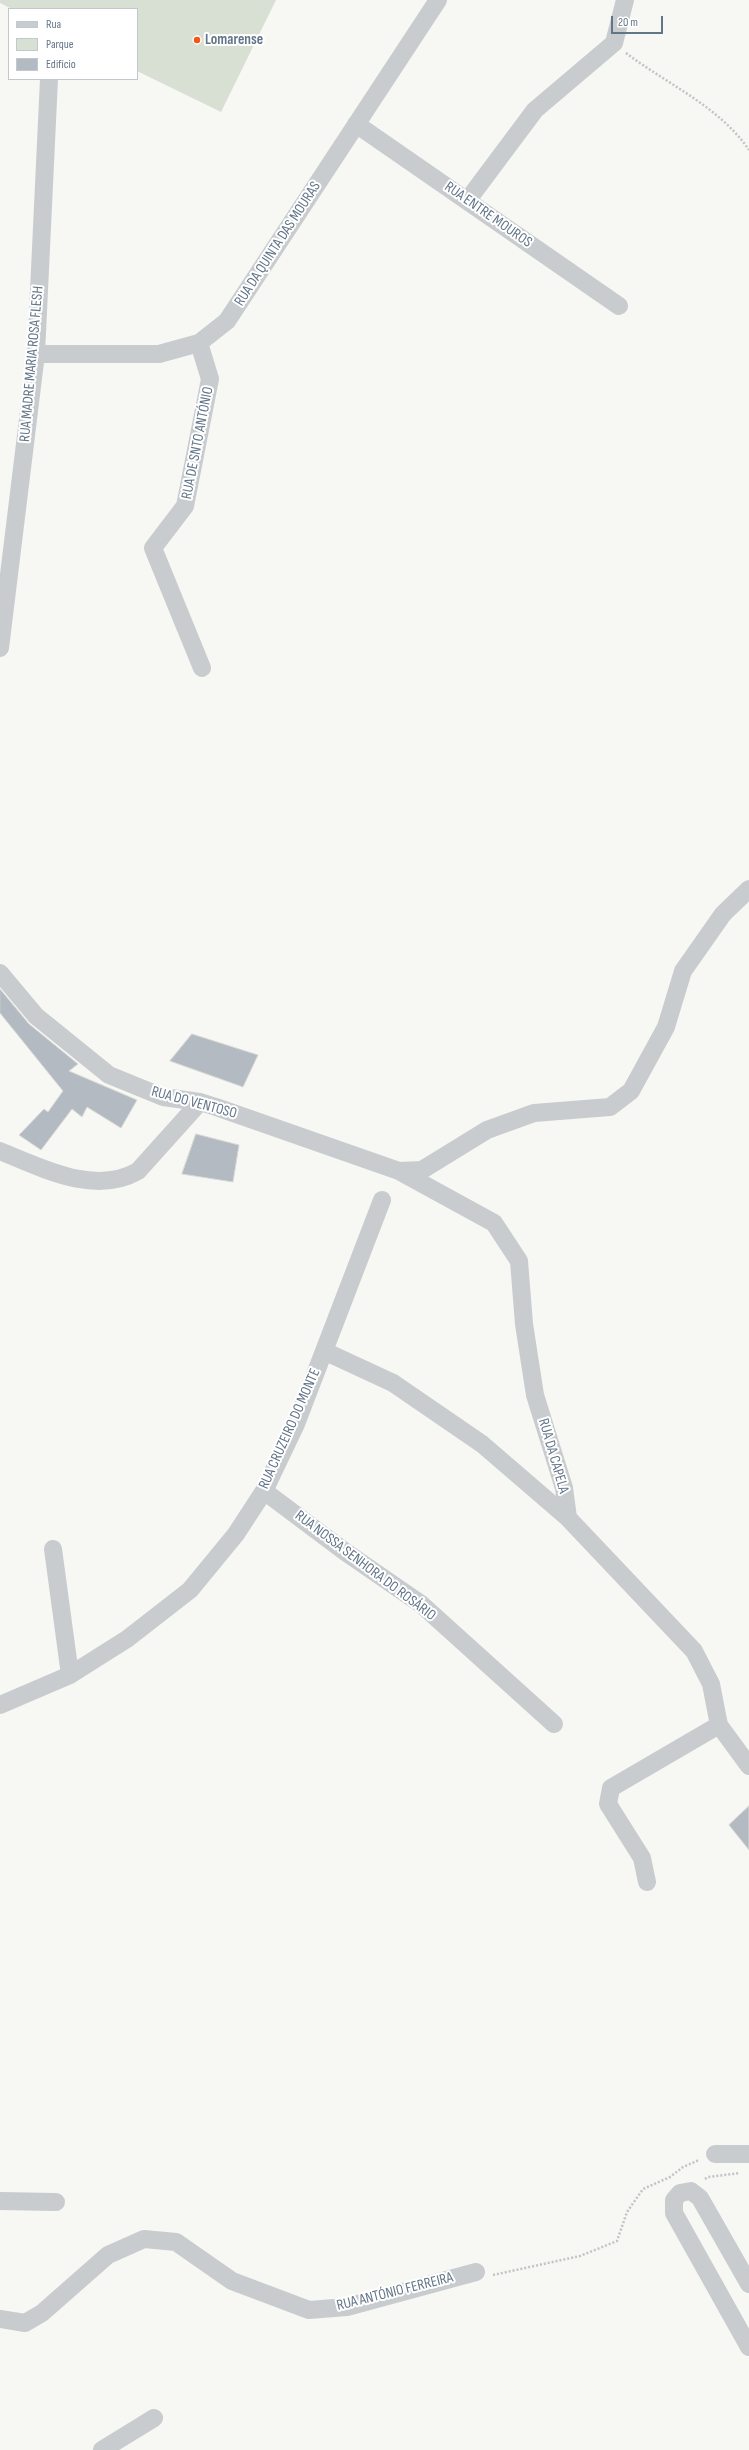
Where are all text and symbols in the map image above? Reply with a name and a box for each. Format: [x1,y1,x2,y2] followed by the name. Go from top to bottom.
[8,8,138,80] legend
[613,8,665,34] scale bar
[618,15,638,30] text: 20 m
[46,17,61,32] text: Rua
[205,31,263,49] place label: Lomarense
[192,35,202,45] marker: Lomarense
[46,37,74,52] text: Parque
[46,57,76,72] text: Edifício
[231,178,325,310] street label: RUA DA QUINTA DAS MOURAS
[441,178,535,252] street label: RUA ENTRE MOUROS
[16,285,48,443] street label: RUA MADRE MARIA ROSA FLESH
[178,385,218,501] street label: RUA DE SNTO ANTÓNIO
[149,1083,239,1123] street label: RUA DO VENTOSO
[255,1366,325,1492] street label: RUA CRUZEIRO DO MONTE
[534,1416,572,1496] street label: RUA DA CAPELA
[291,1507,439,1625] street label: RUA NOSSA SENHORA DO ROSÁRIO
[335,2269,455,2315] street label: RUA ANTÓNIO FERREIRA

